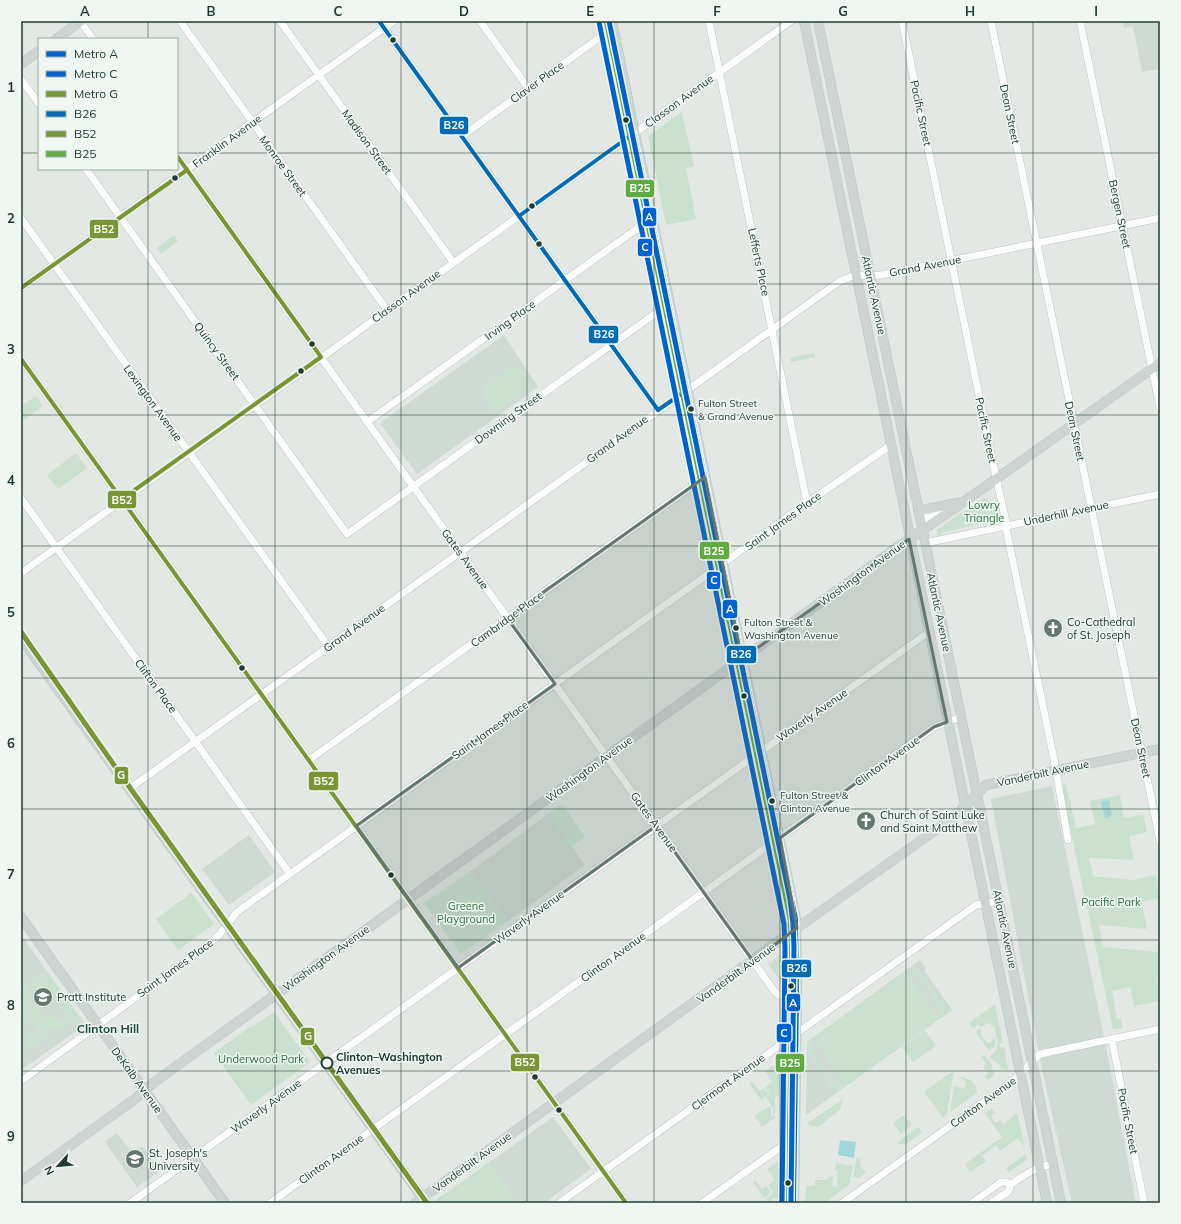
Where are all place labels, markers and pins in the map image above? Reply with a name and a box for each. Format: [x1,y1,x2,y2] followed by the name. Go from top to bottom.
[388,35,398,45] unlabelled marker
[621,115,631,125] unlabelled marker
[170,173,180,183] unlabelled marker
[527,201,537,211] unlabelled marker
[534,239,544,249] unlabelled marker
[307,339,317,349] unlabelled marker
[296,366,306,376] unlabelled marker
[698,397,774,423] place label: Fulton Street & Grand Avenue
[686,404,696,414] marker: Fulton Street & Grand Avenue
[1067,615,1135,642] place label: Co-Cathedral of St. Joseph
[744,616,838,642] place label: Fulton Street & Washington Avenue
[1042,617,1064,639] church icon: Co-Cathedral of St. Joseph
[731,623,741,633] marker: Fulton Street & Washington Avenue
[237,663,247,673] unlabelled marker
[739,691,749,701] unlabelled marker
[780,789,850,815] place label: Fulton Street & Clinton Avenue
[767,796,777,806] marker: Fulton Street & Clinton Avenue
[880,808,985,835] place label: Church of Saint Luke and Saint Matthew
[855,810,877,832] church icon: Church of Saint Luke and Saint Matthew
[386,870,396,880] unlabelled marker
[786,981,796,991] unlabelled marker
[32,986,54,1008] school or university icon: Pratt Institute
[57,990,126,1004] place label: Pratt Institute
[336,1050,442,1077] place label: Clinton–Washington Avenues
[320,1056,334,1070] marker: Clinton–Washington Avenues
[530,1072,540,1082] unlabelled marker
[554,1105,564,1115] unlabelled marker
[149,1146,208,1173] place label: St. Joseph's University
[124,1148,146,1170] school or university icon: St. Joseph's University
[783,1178,793,1188] unlabelled marker

